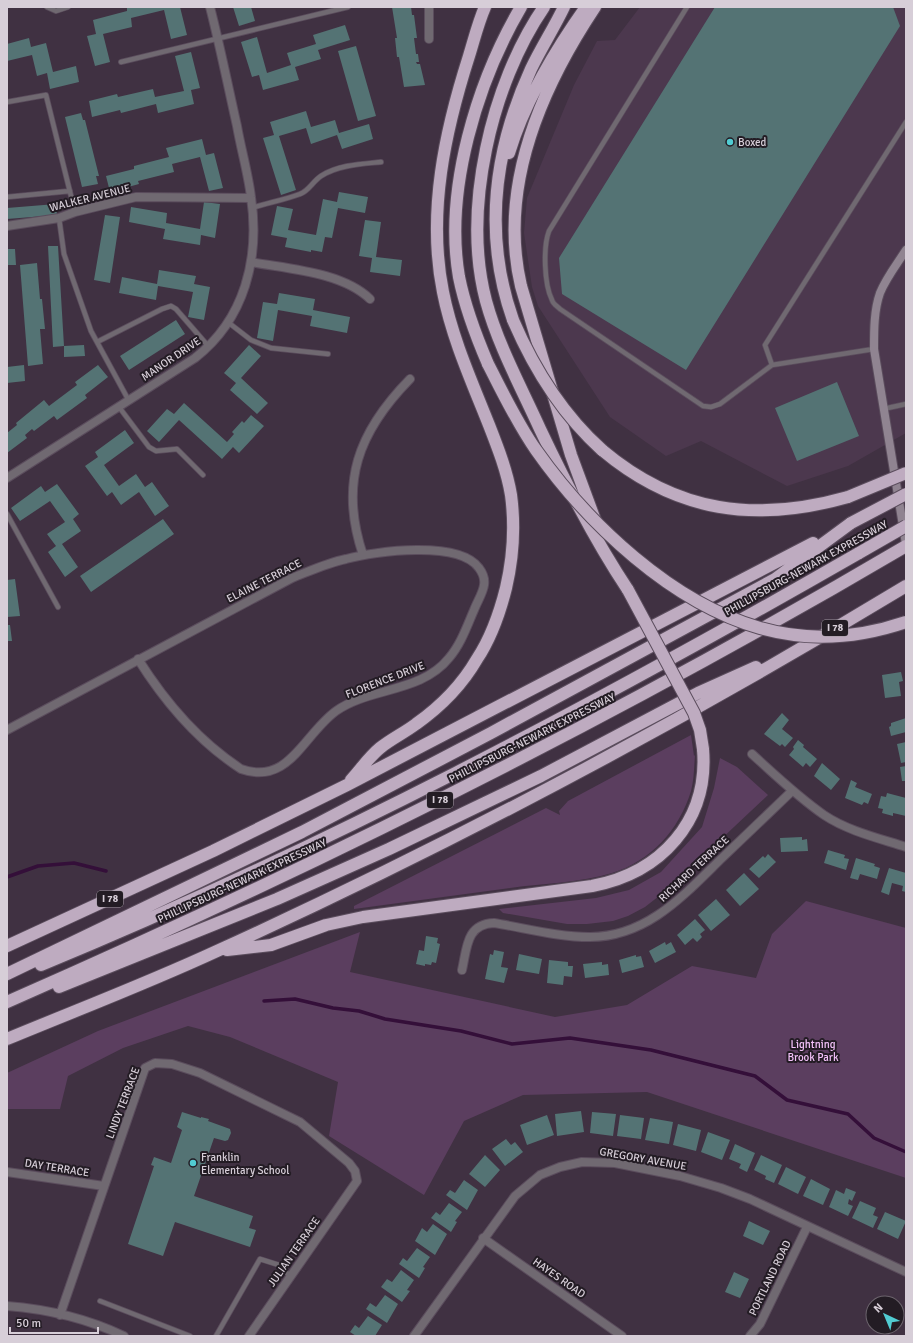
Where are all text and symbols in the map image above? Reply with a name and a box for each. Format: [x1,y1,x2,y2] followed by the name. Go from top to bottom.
[738,136,767,149] place label: Boxed
[725,137,735,147] marker: Boxed
[48,182,132,214] street label: WALKER AVENUE
[139,334,203,384] street label: MANOR DRIVE
[722,517,890,618] street label: PHILLIPSBURG-NEWARK EXPRESSWAY
[224,557,304,605] street label: ELAINE TERRACE
[822,620,848,636] road number: I 78
[344,659,426,701] street label: FLORENCE DRIVE
[447,690,618,786] street label: PHILLIPSBURG-NEWARK EXPRESSWAY
[427,792,453,808] road number: I 78
[656,833,732,905] street label: RICHARD TERRACE
[156,836,329,926] street label: PHILLIPSBURG-NEWARK EXPRESSWAY
[97,891,123,907] road number: I 78
[788,1038,839,1064] park label: Lightning Brook Park
[103,1065,143,1141] street label: LINDY TERRACE
[598,1145,688,1173] street label: GREGORY AVENUE
[201,1151,289,1177] place label: Franklin Elementary School
[24,1156,90,1180] street label: DAY TERRACE
[188,1158,198,1168] marker: Franklin Elementary School
[265,1215,323,1289] street label: JULIAN TERRACE
[746,1238,794,1318] street label: PORTLAND ROAD
[530,1255,588,1301] street label: HAYES ROAD
[865,1295,905,1335] north arrow
[871,1301,886,1316] text: N
[10,1309,98,1335] scale bar
[16,1316,41,1331] text: 50 m

